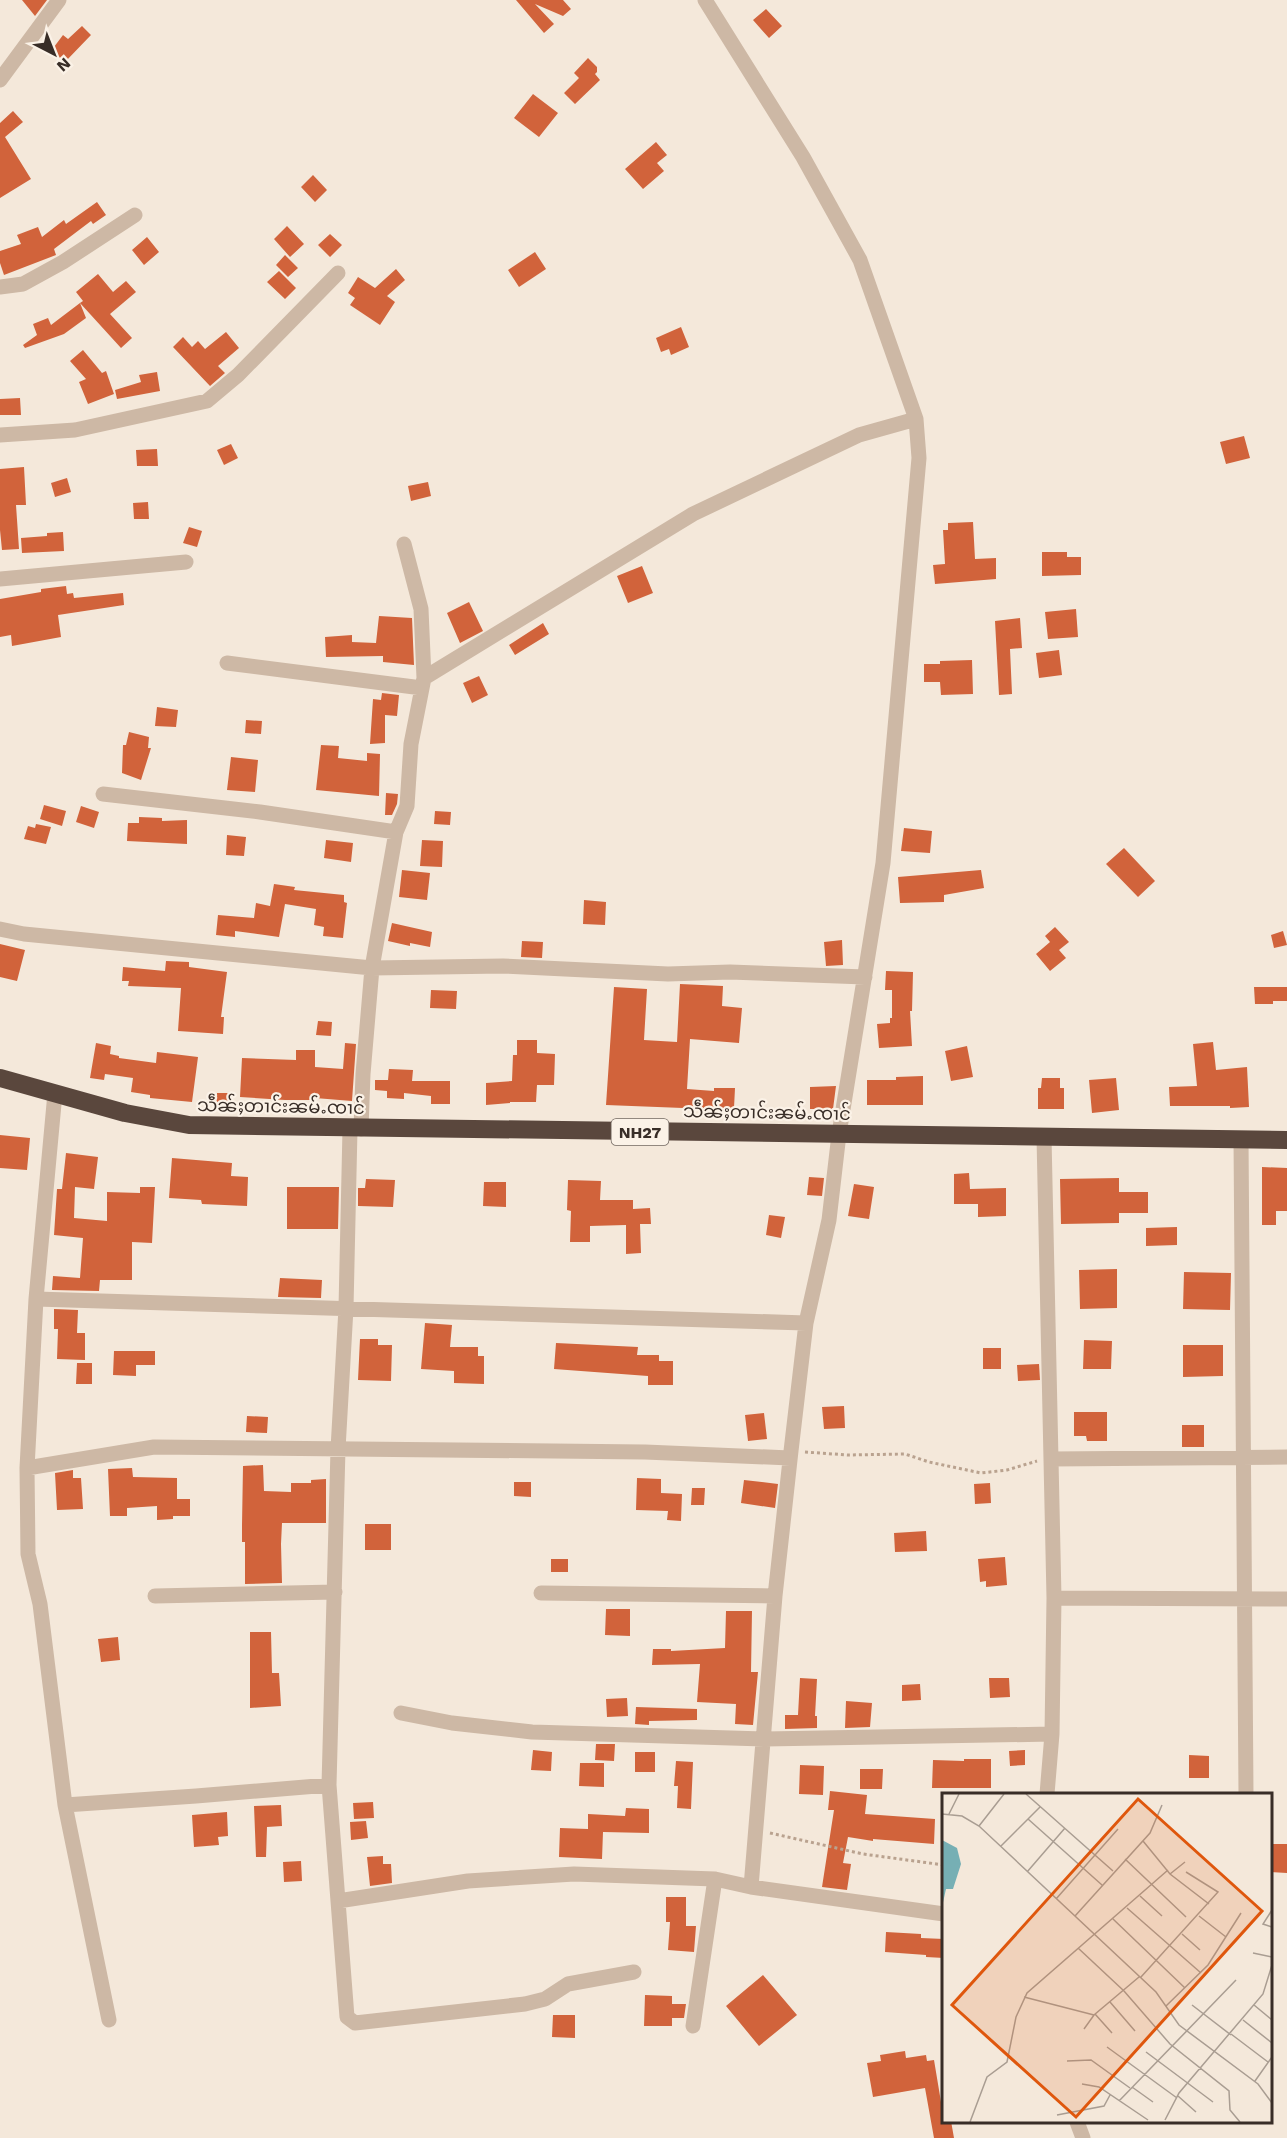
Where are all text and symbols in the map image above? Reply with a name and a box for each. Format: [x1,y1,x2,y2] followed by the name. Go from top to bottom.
[24,24,84,84] north arrow
[53,54,74,76] text: N
[197,1091,365,1118] street label: သဵၼ်ႈတၢင်းၼမ်ႉၸၢင်
[683,1097,851,1124] street label: သဵၼ်ႈတၢင်းၼမ်ႉၸၢင်
[612,1119,668,1145] road number: NH27
[942,1793,1272,2123] inset map

